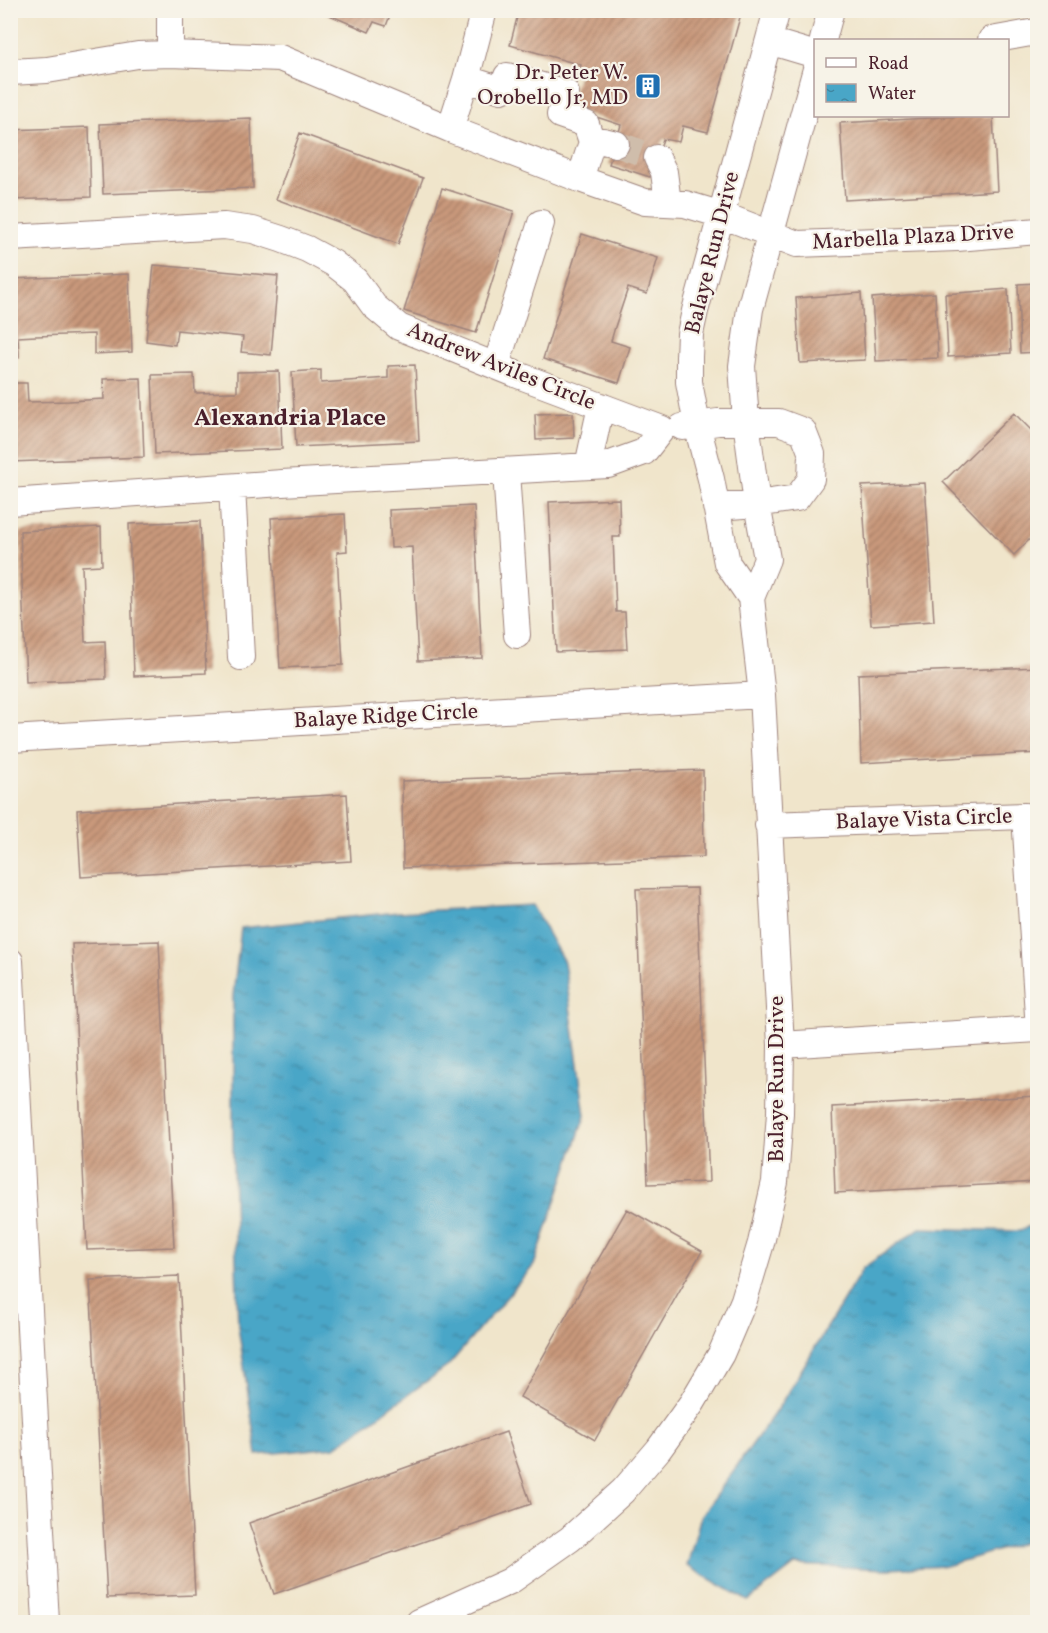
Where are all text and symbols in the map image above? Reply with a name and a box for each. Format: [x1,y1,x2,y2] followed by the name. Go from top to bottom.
[814,39,1009,117] legend
[868,52,909,77] text: Road
[477,58,628,114] place label: Dr. Peter W. Orobello Jr, MD
[633,71,663,101] building icon: Dr. Peter W. Orobello Jr, MD
[868,82,916,107] text: Water
[678,168,748,338] street label: Balaye Run Drive
[811,217,1015,259] street label: Marbella Plaza Drive
[402,315,600,419] street label: Andrew Aviles Circle
[194,402,386,436] district label: Alexandria Place
[293,697,479,737] street label: Balaye Ridge Circle
[835,801,1013,839] street label: Balaye Vista Circle
[762,996,793,1162] street label: Balaye Run Drive

